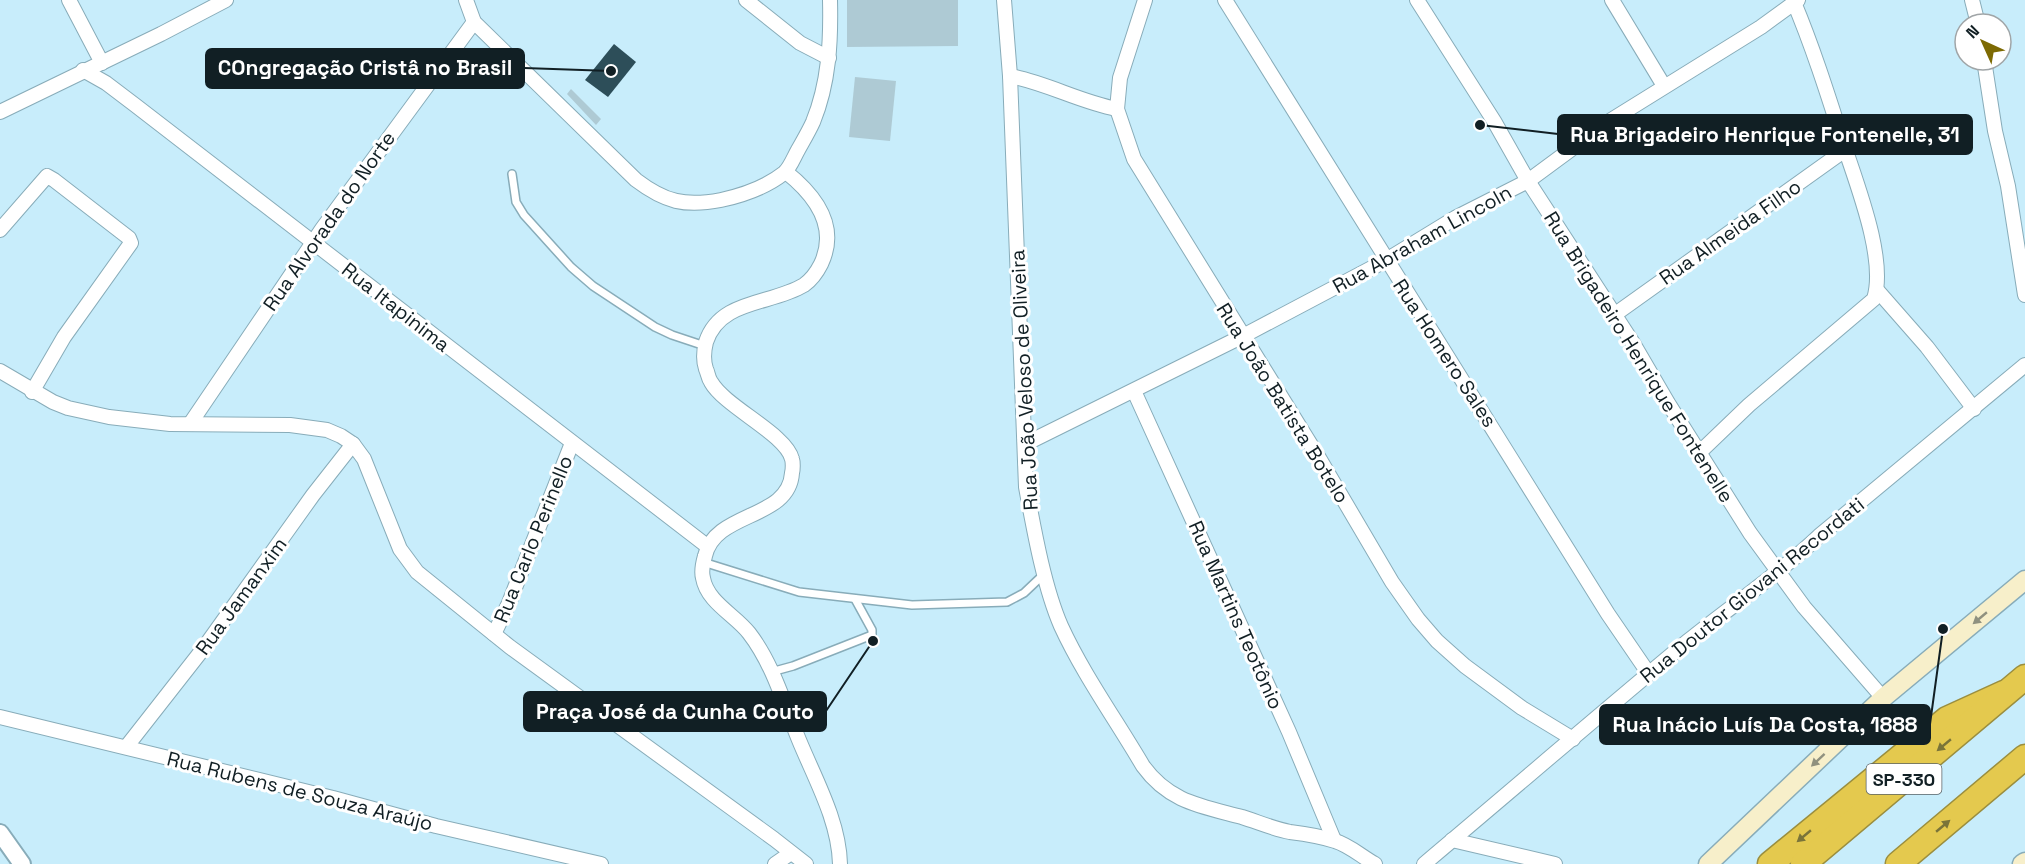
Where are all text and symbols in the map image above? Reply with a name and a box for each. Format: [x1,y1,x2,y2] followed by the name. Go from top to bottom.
[1953,12,2013,72] north arrow
[1962,21,1984,43] text: N
[206,49,524,88] callout: COngregação Cristâ no Brasil
[218,54,512,81] text: COngregação Cristâ no Brasil
[1558,115,1972,154] callout: Rua Brigadeiro Henrique Fontenelle, 31
[1570,121,1960,148] text: Rua Brigadeiro Henrique Fontenelle, 31
[257,126,401,316] street label: Rua Alvorada do Norte
[1654,173,1806,291] street label: Rua Almeida Filho
[1328,179,1516,299] street label: Rua Abraham Lincoln
[1538,206,1740,508] street label: Rua Brigadeiro Henrique Fontenelle
[1004,249,1044,511] street label: Rua João Veloso de Oliveira
[337,257,455,357] street label: Rua Itapinima
[1387,274,1503,432] street label: Rua Homero Sales
[1211,298,1355,508] street label: Rua João Batista Botelo
[488,452,578,626] street label: Rua Carlo Perinello
[1634,491,1870,689] street label: Rua Doutor Giovani Recordati
[1183,517,1289,713] street label: Rua Martins Teotônio
[190,532,292,660] street label: Rua Jamanxim
[1972,611,1988,624] one-way arrow
[524,692,826,731] callout: Praça José da Cunha Couto
[536,698,814,725] text: Praça José da Cunha Couto
[1600,705,1930,744] callout: Rua Inácio Luís Da Costa, 1888
[1613,711,1918,738] text: Rua Inácio Luís Da Costa, 1888
[1936,738,1952,751] one-way arrow
[164,745,436,837] street label: Rua Rubens de Souza Araújo
[1810,753,1825,767] one-way arrow
[1866,764,1942,794] road number: SP-330
[1935,820,1951,833] one-way arrow
[1796,829,1812,842] one-way arrow

